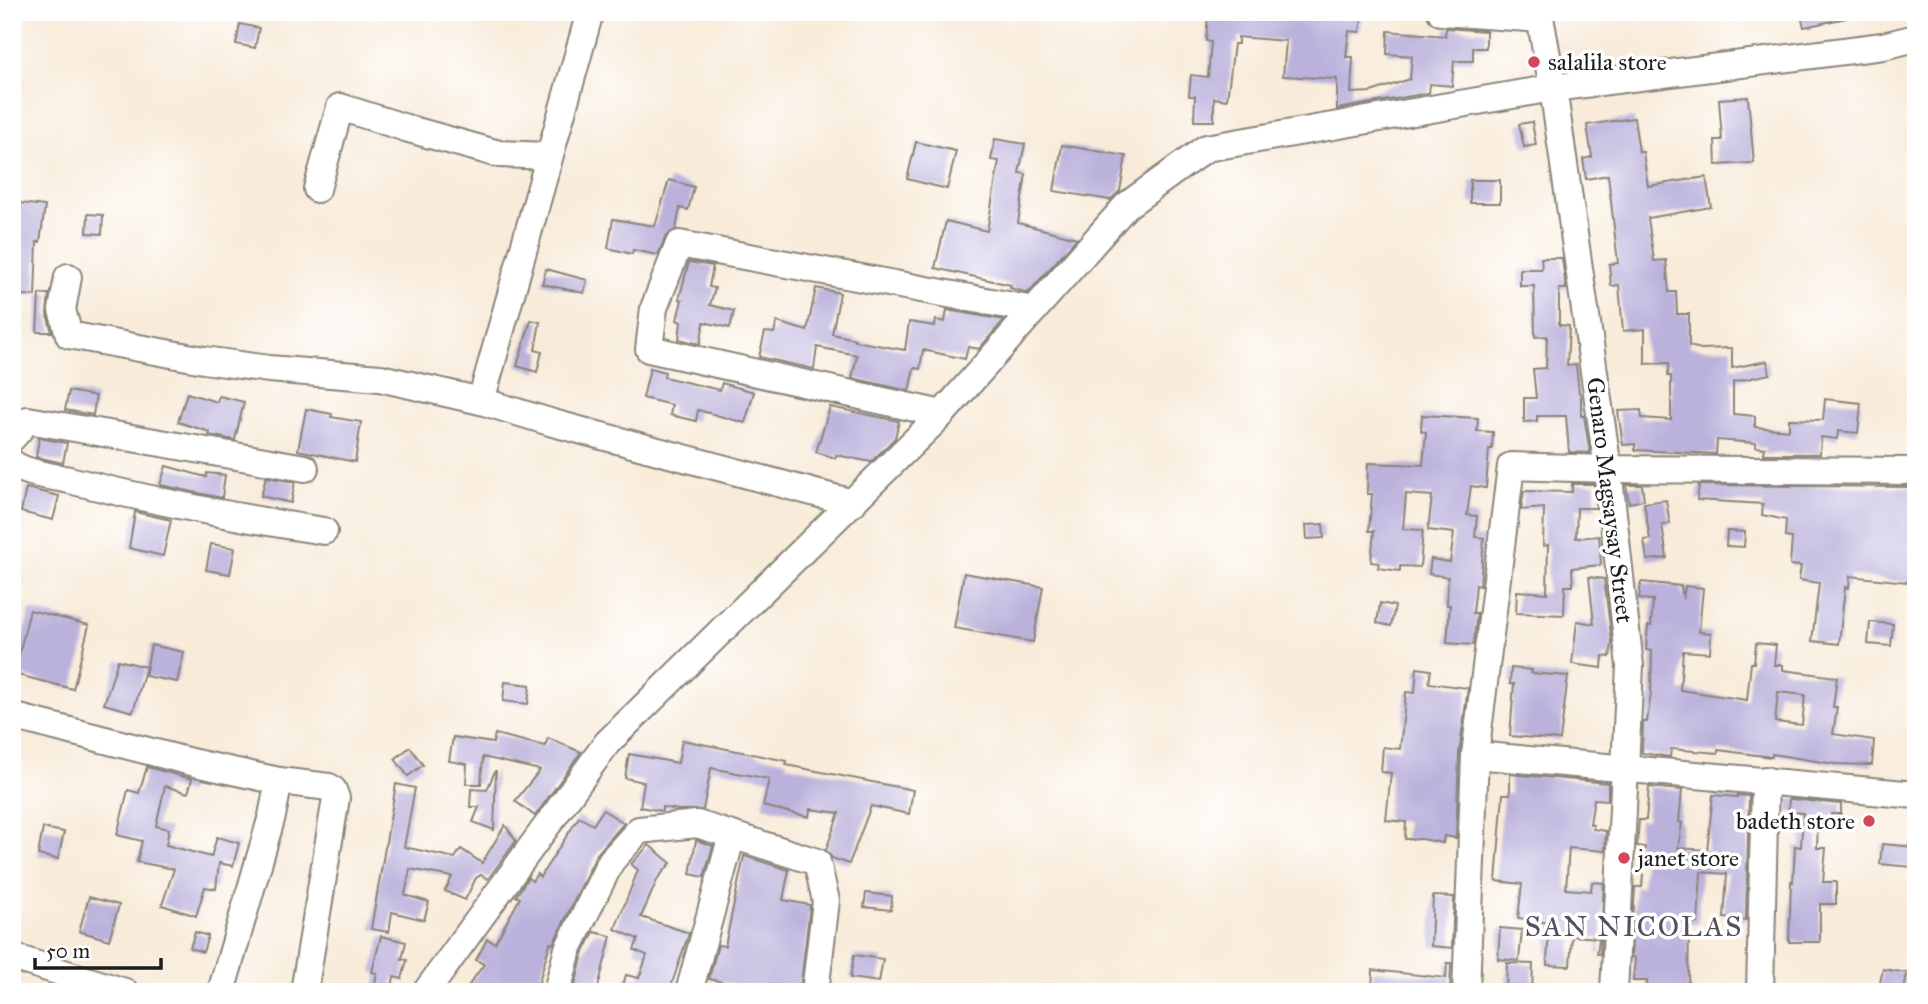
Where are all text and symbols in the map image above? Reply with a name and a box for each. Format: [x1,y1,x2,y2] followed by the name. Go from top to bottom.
[1548,47,1667,77] place label: salalila store
[1526,54,1542,70] marker: salalila store
[1580,375,1640,625] street label: Genaro Magsaysay Street
[1736,806,1855,836] place label: badeth store
[1861,813,1877,829] marker: badeth store
[1634,843,1739,873] place label: janet store
[1616,850,1632,866] marker: janet store
[1525,909,1743,944] district label: SAN NICOLAS
[35,927,161,971] scale bar
[46,938,91,964] text: 50 m

